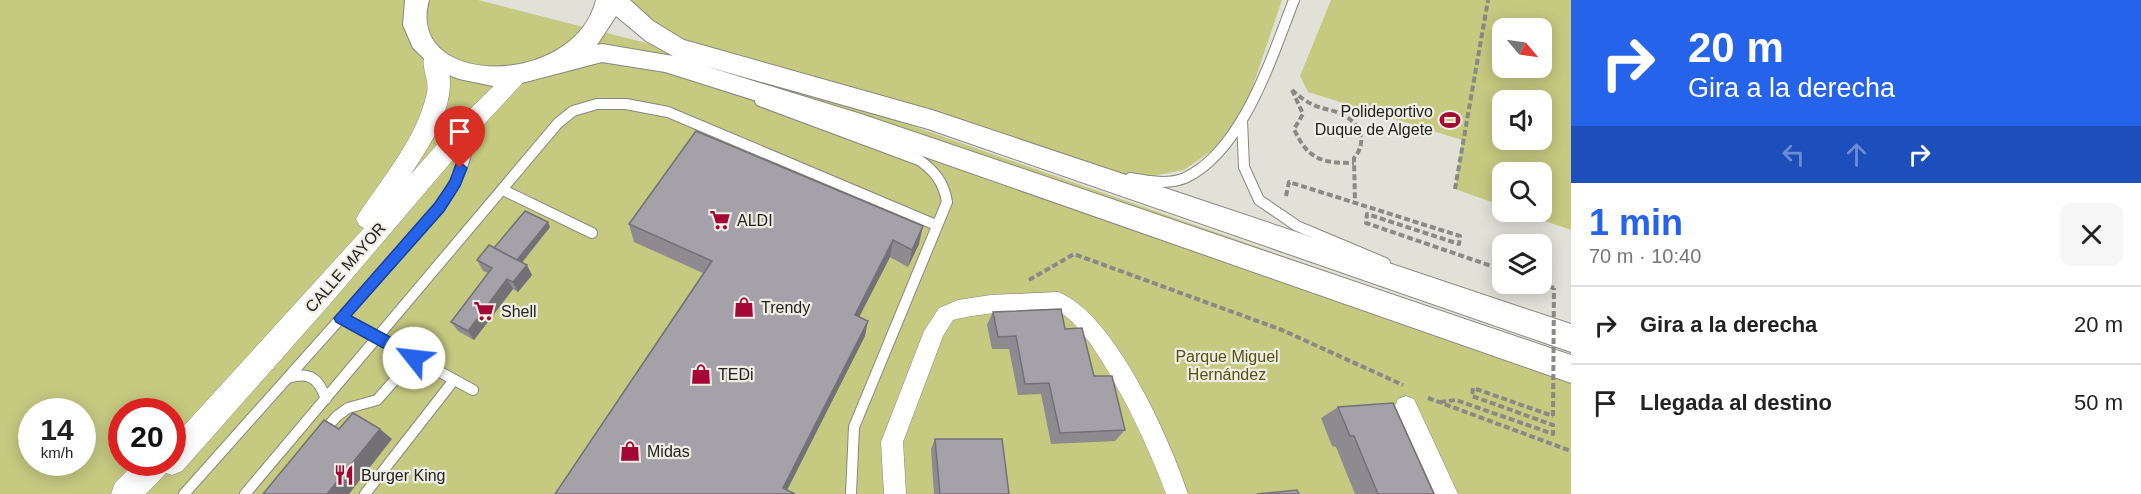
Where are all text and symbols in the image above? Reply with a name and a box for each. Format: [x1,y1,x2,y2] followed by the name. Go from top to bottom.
[1492,18,1552,78] north arrow
[1492,18,1552,294] map controls
[1589,24,1667,102] icon: right
[1688,24,1784,71] text: 20 m
[1688,73,1895,103] text: Gira a la derecha
[1492,90,1552,150] button: sound
[1315,103,1433,138] place label: Polideportivo Duque de Algete
[434,106,485,168] pin
[1438,108,1462,132] sports icon: Polideportivo Duque de Algete
[443,115,476,148] icon: arrive
[1777,138,1810,171] icon: left
[1840,138,1873,171] icon: ahead
[1903,138,1936,171] icon: right
[1492,162,1552,222] button: search
[1589,202,1683,243] text: 1 min
[2060,203,2123,266] button: close
[708,208,732,232] supermarket icon: ALDI
[737,212,773,229] place label: ALDI
[302,219,389,315] street label: CALLE MAYOR
[1492,234,1552,294] button: layers
[1589,245,1701,267] text: 70 m · 10:40
[732,295,756,319] shop icon: Trendy
[472,299,496,323] supermarket icon: Shell
[761,299,810,316] place label: Trendy
[501,303,537,320] place label: Shell
[1589,309,1622,342] icon: right
[1640,312,1817,337] text: Gira a la derecha
[2074,312,2123,337] text: 20 m
[382,326,446,390] position arrow
[1175,348,1279,383] park label: Parque Miguel Hernández
[689,362,713,386] shop icon: TEDi
[718,366,754,383] place label: TEDi
[1589,387,1622,420] icon: arrive
[1640,390,1832,415] text: Llegada al destino
[2074,390,2123,415] text: 50 m
[108,398,186,476] speed limit sign: 20
[40,413,74,446] text: 14
[618,439,642,463] shop icon: Midas
[647,443,690,460] place label: Midas
[41,444,73,461] text: km/h
[332,463,356,487] restaurant icon: Burger King
[361,467,446,484] place label: Burger King

